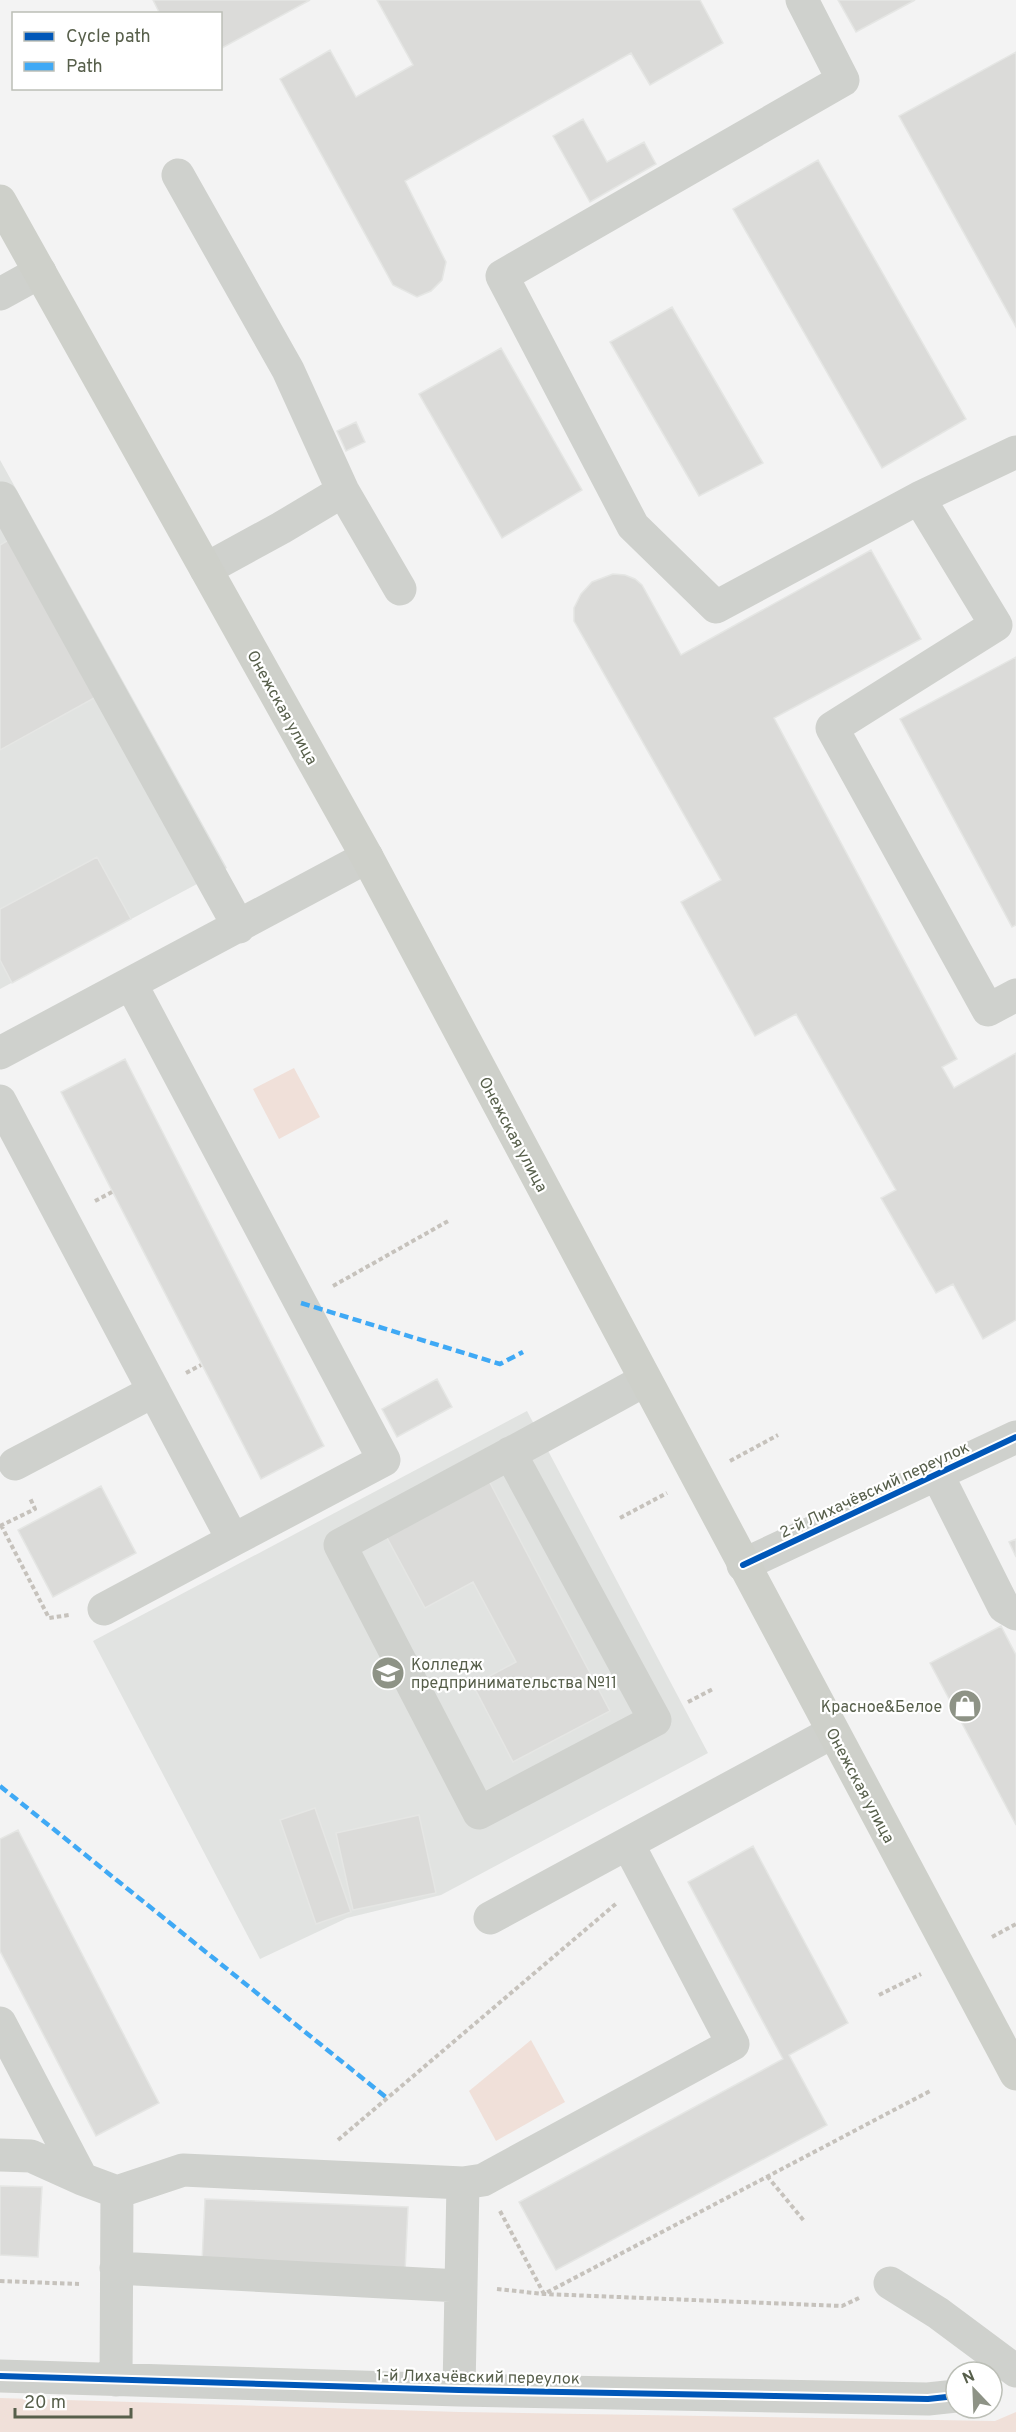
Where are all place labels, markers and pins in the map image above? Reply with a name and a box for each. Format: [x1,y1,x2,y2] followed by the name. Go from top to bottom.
[370,1655,406,1691] school or university icon: Колледж предпринимательства №11
[411,1656,617,1694] place label: Колледж предпринимательства №11
[947,1688,983,1724] shop icon: Красное&Белое
[821,1698,942,1718] place label: Красное&Белое

